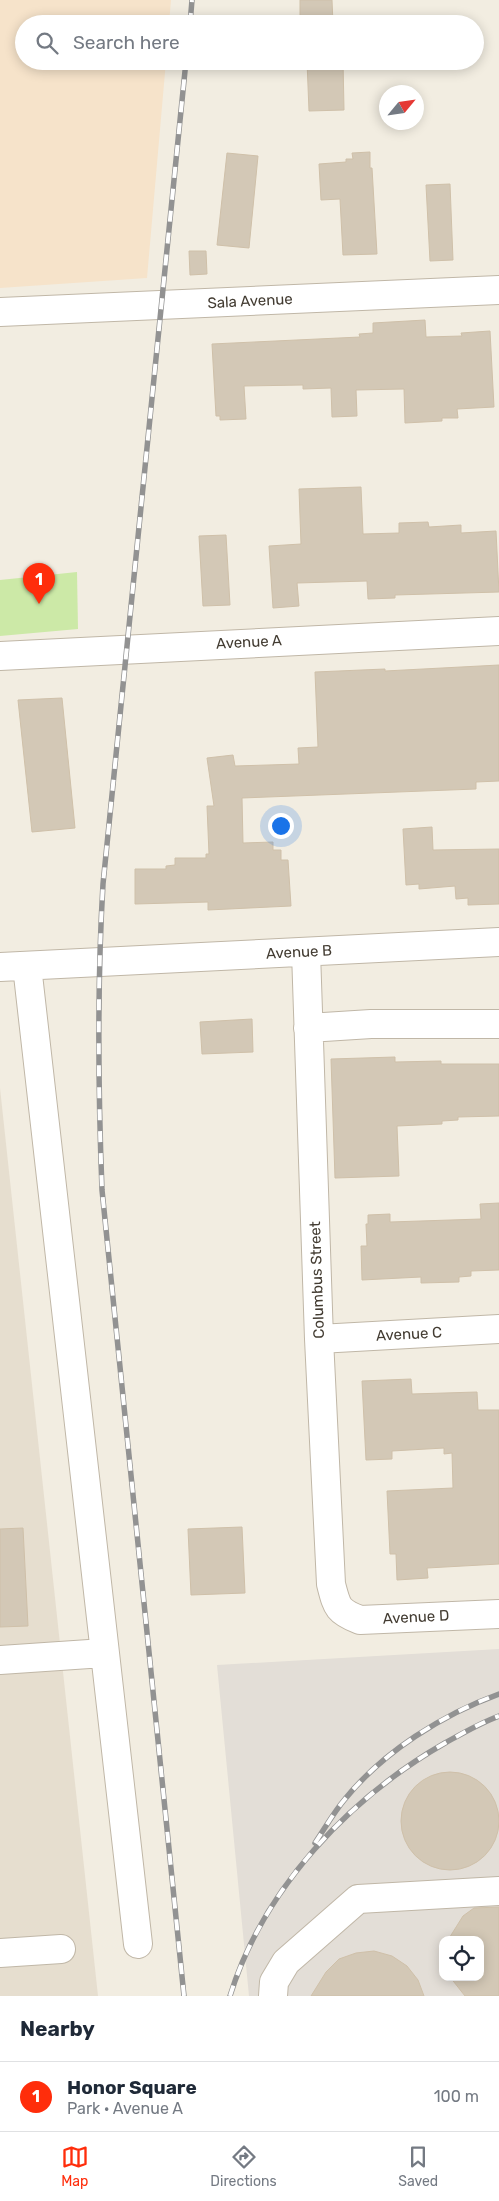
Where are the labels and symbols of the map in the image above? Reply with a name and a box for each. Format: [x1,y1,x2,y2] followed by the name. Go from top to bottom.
[379,85,424,130] north arrow
[207,290,293,312] street label: Sala Avenue
[23,563,55,604] pin: 1
[216,631,282,653] street label: Avenue A
[268,813,294,839] your location
[265,941,333,963] street label: Avenue B
[306,1221,328,1339] street label: Columbus Street
[375,1323,443,1345] street label: Avenue C
[382,1606,450,1628] street label: Avenue D

